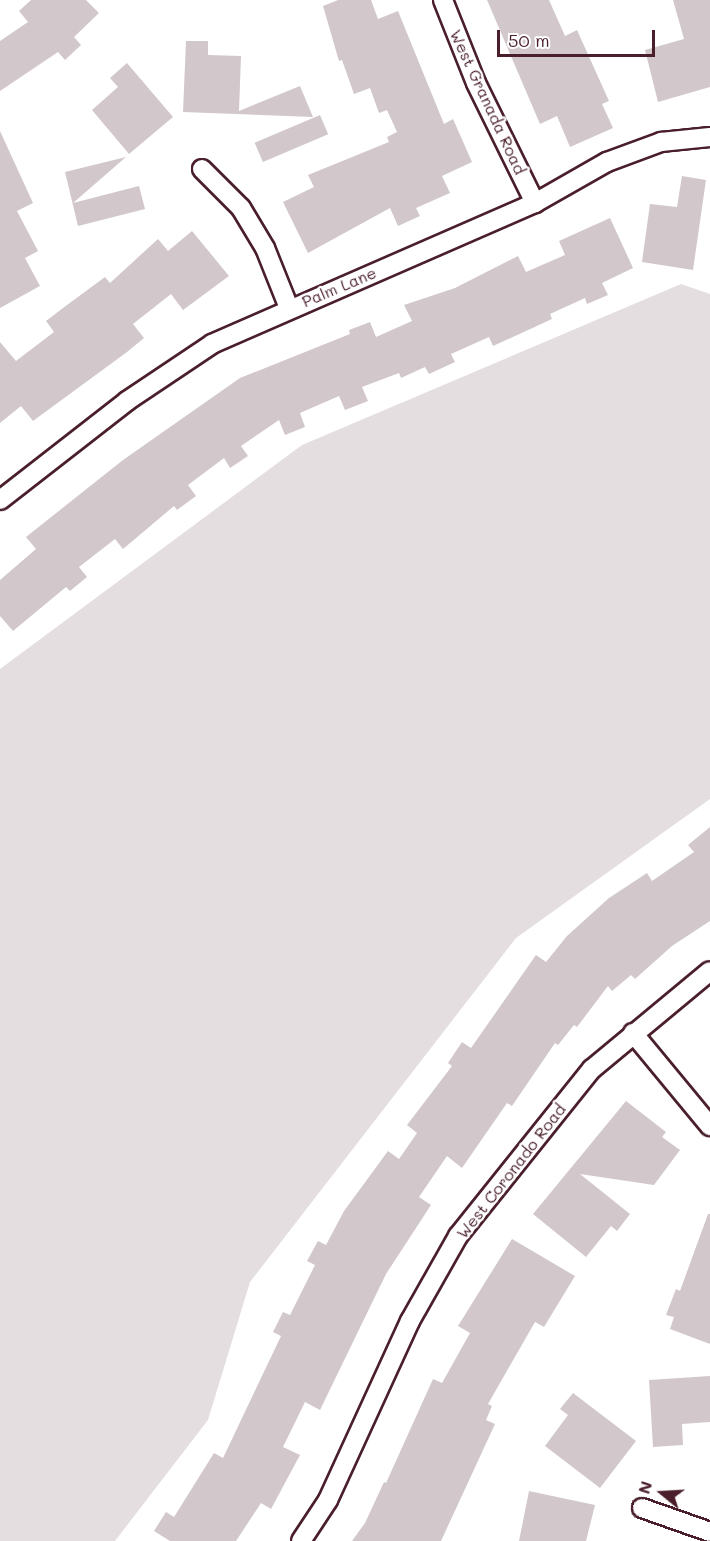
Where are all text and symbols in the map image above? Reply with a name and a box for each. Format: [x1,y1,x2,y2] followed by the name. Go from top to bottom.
[500,18,658,56] scale bar
[446,26,530,178] street label: West Granada Road
[508,28,550,52] text: 50 m
[299,263,379,311] street label: Palm Lane
[452,1100,570,1242] street label: West Coronado Road
[632,1463,692,1523] north arrow
[633,1478,656,1496] text: N

